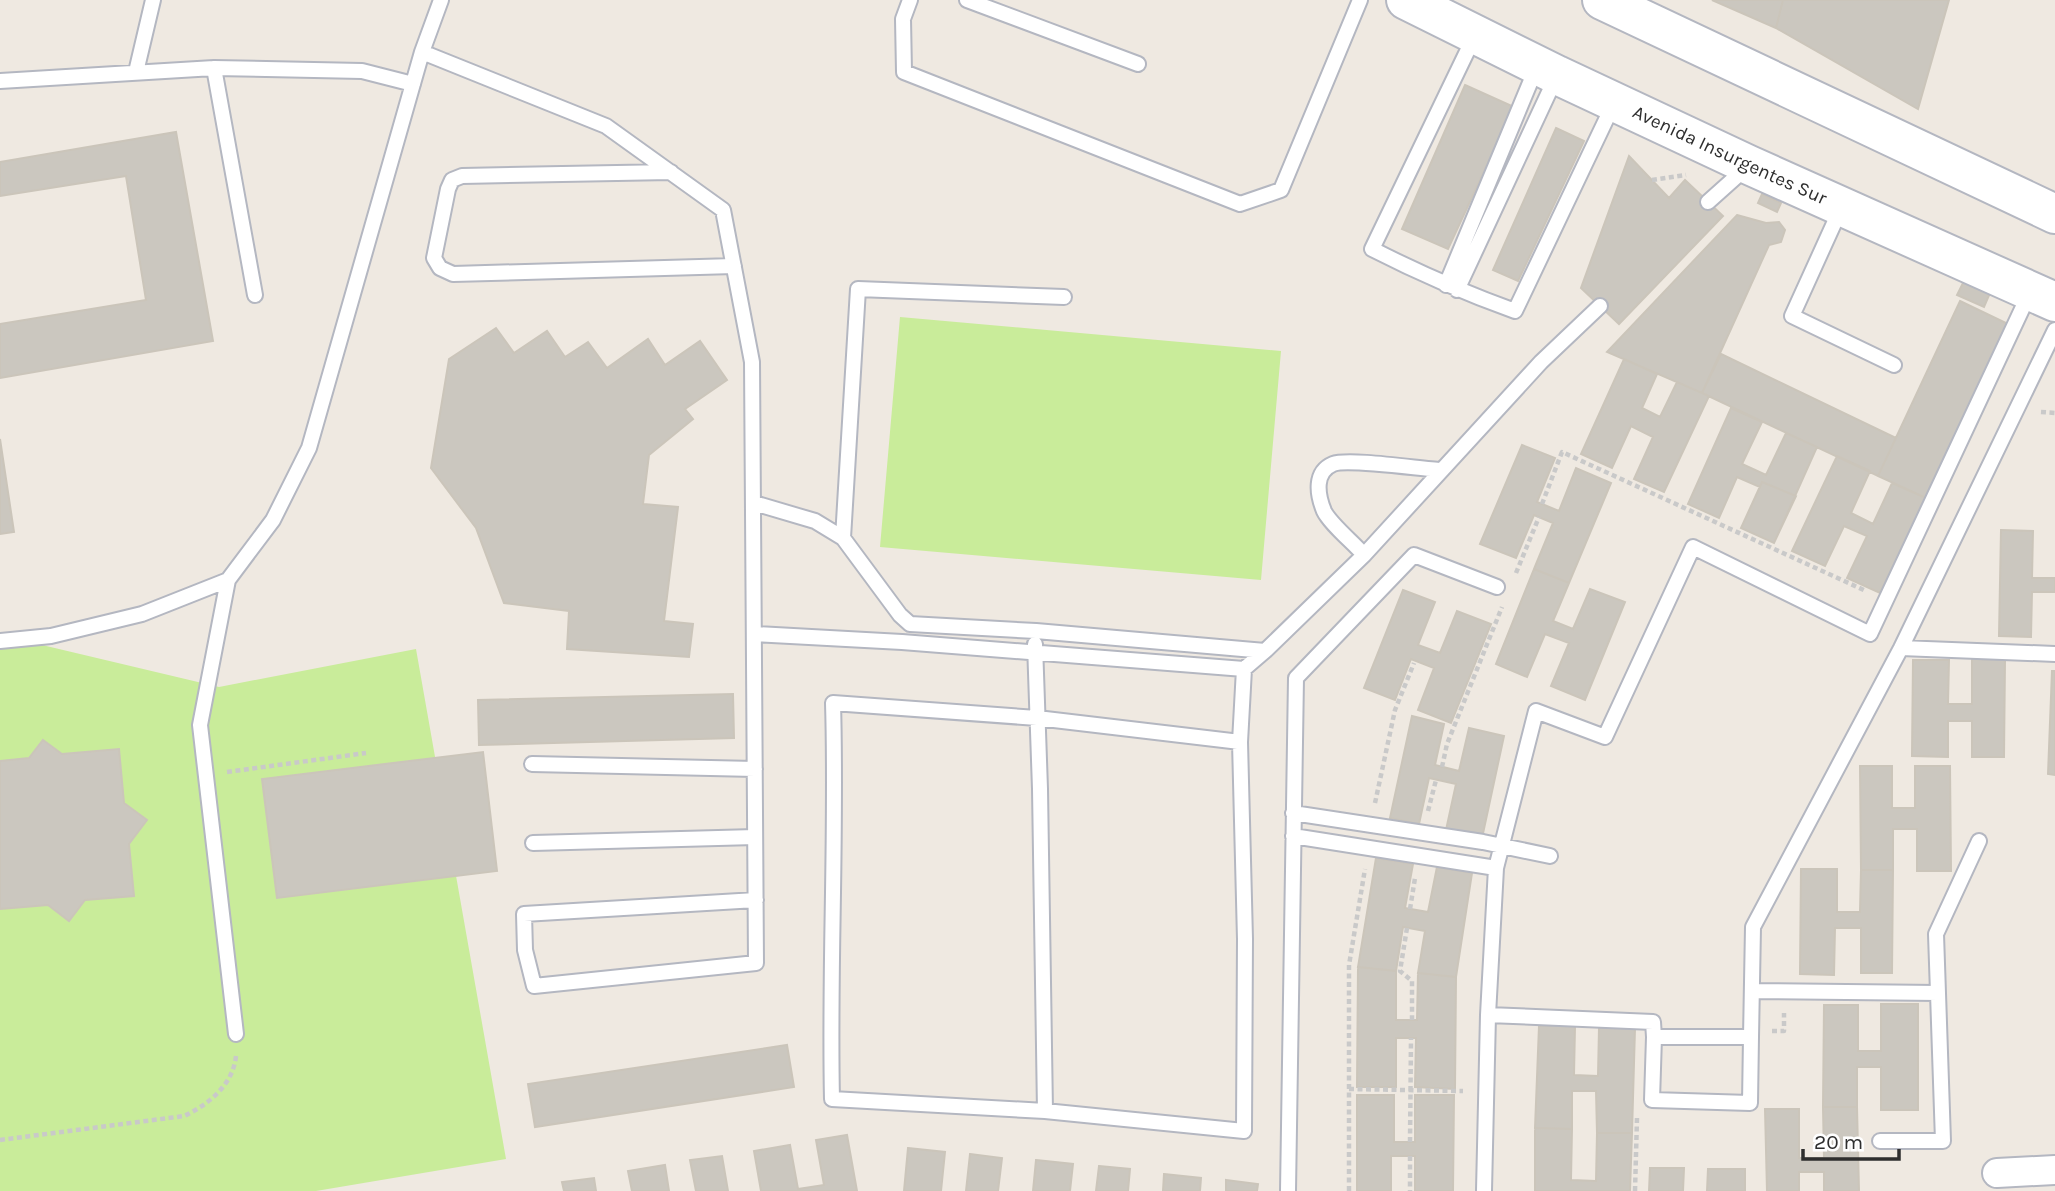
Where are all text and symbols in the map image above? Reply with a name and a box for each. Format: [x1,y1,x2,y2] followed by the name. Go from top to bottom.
[1629,101,1830,209] street label: Avenida Insurgentes Sur
[1803,1118,1899,1162] scale bar
[1814,1130,1863,1154] text: 20 m

